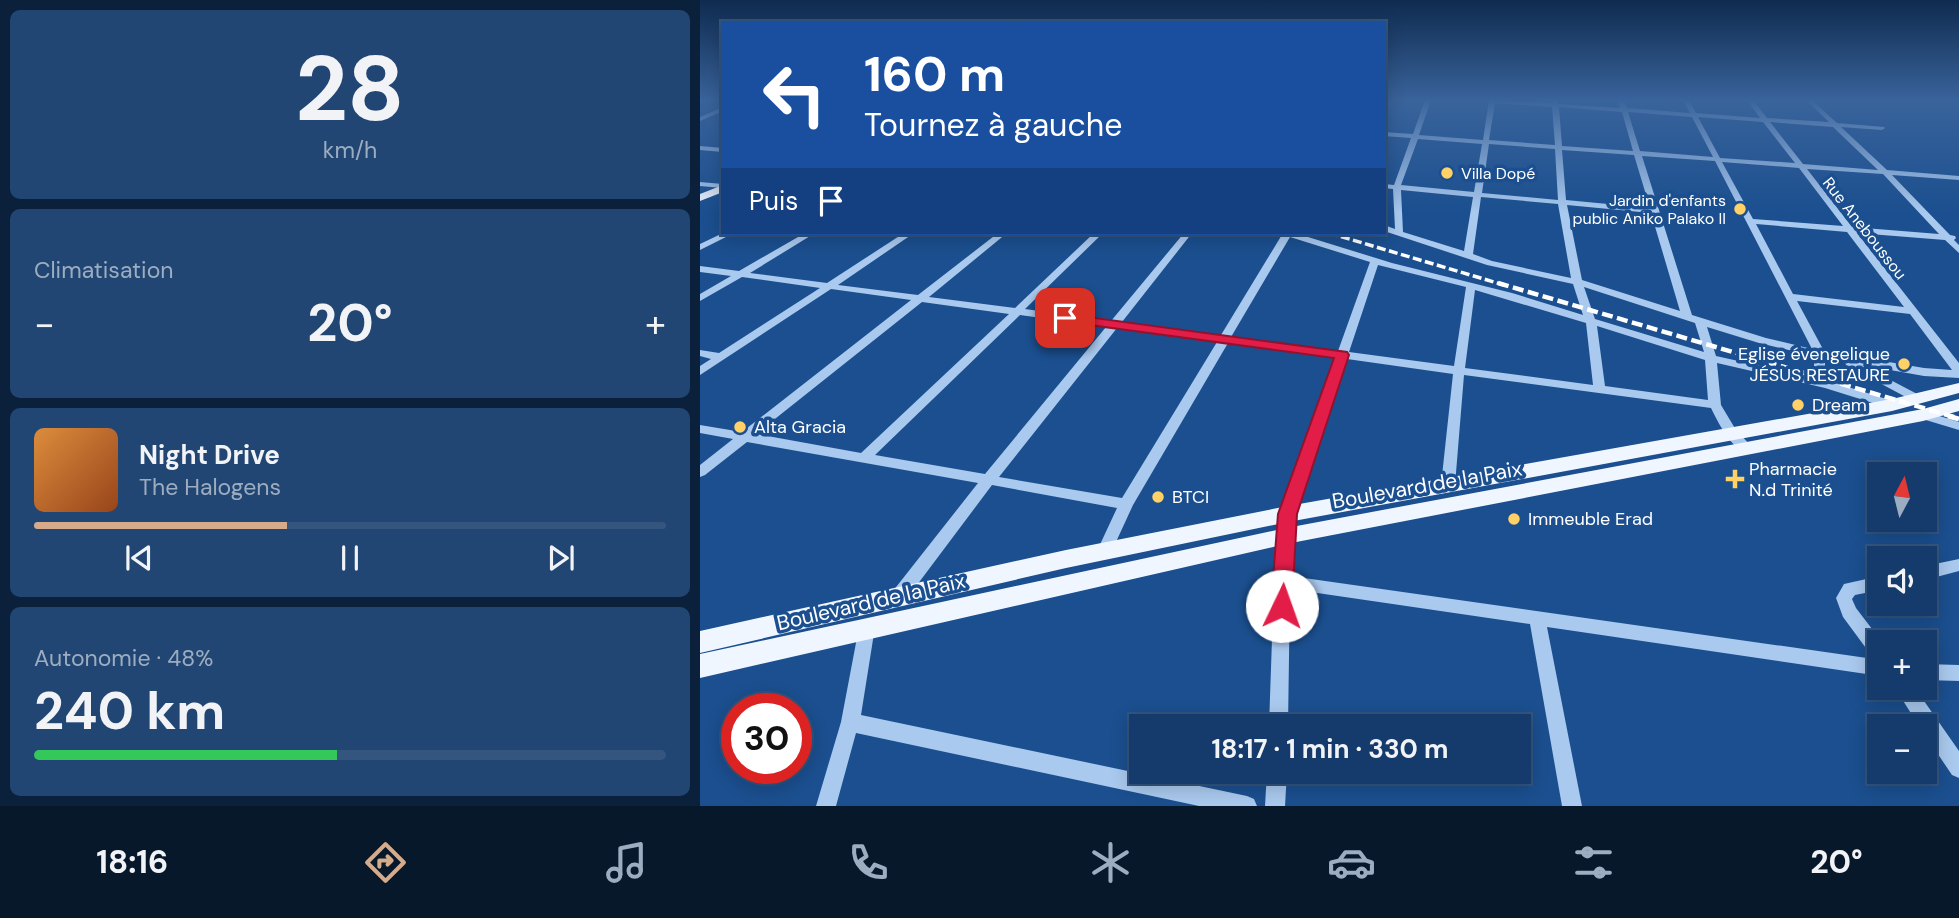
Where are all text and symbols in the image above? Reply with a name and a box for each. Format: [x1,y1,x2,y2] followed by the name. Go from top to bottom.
[295,30,405,148] text: 28
[864,42,1005,106] text: 160 m
[749,49,840,140] icon: left
[864,104,1122,146] text: Tournez à gauche
[323,135,377,165] text: km/h
[1461,163,1535,184] place label: Villa Dopé
[1439,165,1455,181] marker: Villa Dopé
[1818,173,1911,284] street label: Rue Aneboussou
[812,182,850,220] icon: arrive
[749,184,798,218] text: Puis
[1572,190,1726,229] place label: Jardin d'enfants public Aniko Palako II
[1732,201,1748,217] marker: Jardin d'enfants public Aniko Palako II
[34,255,173,285] text: Climatisation
[1035,288,1095,348] pin
[307,289,393,357] text: 20°
[34,299,55,349] text: −
[645,299,666,349] text: +
[1046,299,1084,337] icon: arrive
[1738,342,1890,387] place label: Eglise évengelique JÉSUS RESTAURE
[1896,356,1912,372] marker: Eglise évengelique JÉSUS RESTAURE
[1812,393,1867,417] place label: Dream
[1790,397,1806,413] marker: Dream
[754,415,846,439] place label: Alta Gracia
[732,419,748,435] marker: Alta Gracia
[139,438,280,472] text: Night Drive
[1330,455,1524,515] street label: Boulevard de la Paix
[1749,457,1837,502] place label: Pharmacie N.d Trinité
[1867,462,1937,532] north arrow
[1867,462,1937,784] map controls
[1727,471,1743,487] marker: Pharmacie N.d Trinité
[139,472,281,502] text: The Halogens
[1172,485,1209,509] place label: BTCI
[1150,489,1166,505] marker: BTCI
[1528,507,1653,531] place label: Immeuble Erad
[1506,511,1522,527] marker: Immeuble Erad
[120,539,158,577] icon: previous
[331,539,369,577] icon: pause
[542,539,580,577] icon: next
[1867,546,1937,616] button: sound
[774,567,968,637] street label: Boulevard de la Paix
[1245,569,1319,643] position arrow
[1867,630,1937,700] button: +
[34,643,213,673] text: Autonomie · 48%
[34,677,225,745] text: 240 km
[721,693,812,784] speed limit sign: 30
[1867,714,1937,784] button: −
[1212,732,1448,766] text: 18:17 · 1 min · 330 m
[361,838,410,887] icon: directions
[602,838,651,887] icon: music
[844,838,893,887] icon: phone
[1086,838,1135,887] icon: climate
[1327,838,1376,887] icon: car
[1569,838,1618,887] icon: filters
[96,841,168,883] text: 18:16
[1810,841,1863,883] text: 20°

